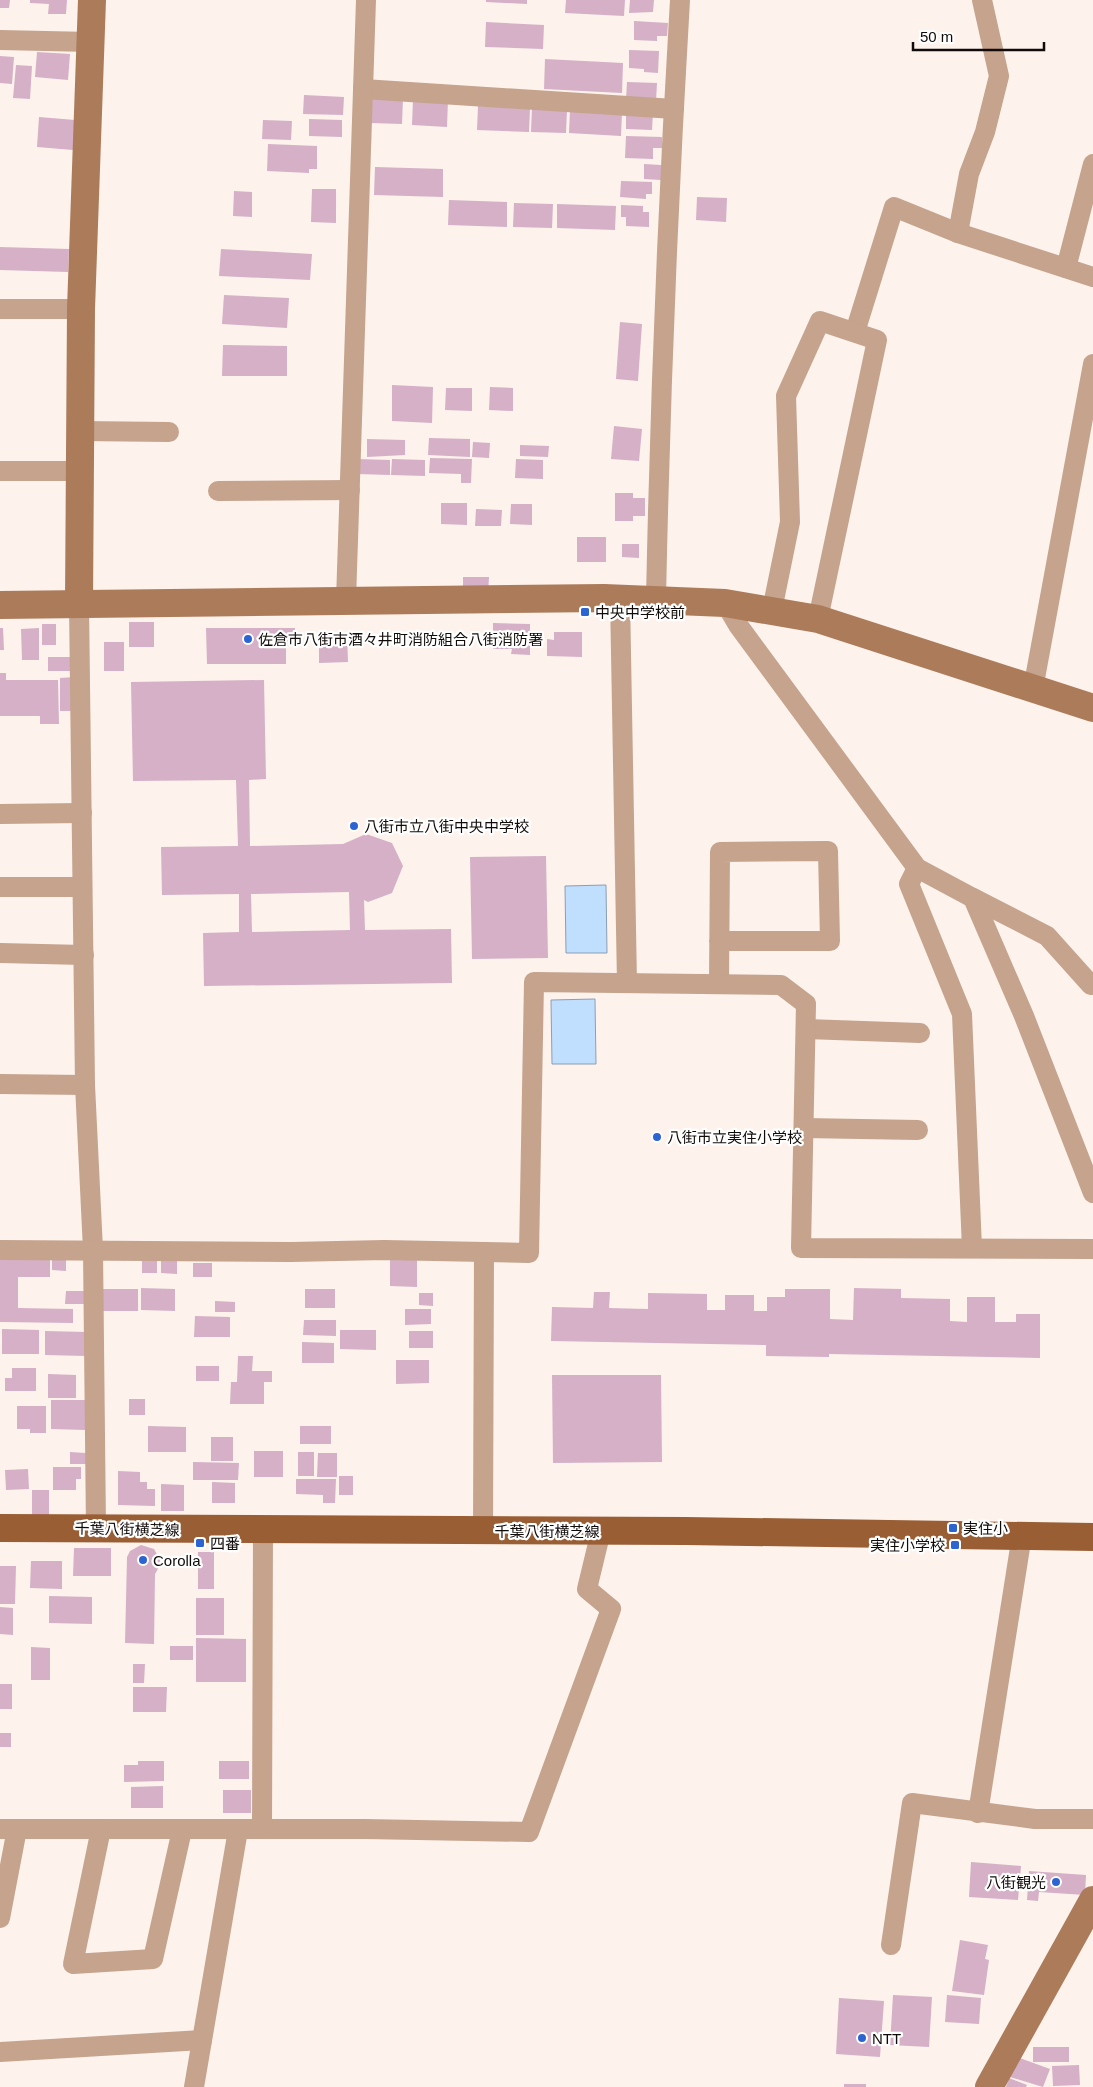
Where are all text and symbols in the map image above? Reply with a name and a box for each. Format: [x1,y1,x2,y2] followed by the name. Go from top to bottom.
[913,20,1044,52] scale bar
[920,28,953,45] text: 50 m
[595,604,685,621] place label: 中央中学校前
[579,606,591,618] marker: 中央中学校前
[258,631,543,648] place label: 佐倉市八街市酒々井町消防組合八街消防署
[242,633,254,645] marker: 佐倉市八街市酒々井町消防組合八街消防署
[364,818,529,835] place label: 八街市立八街中央中学校
[348,820,360,832] marker: 八街市立八街中央中学校
[667,1129,802,1146] place label: 八街市立実住小学校
[651,1131,663,1143] marker: 八街市立実住小学校
[74,1520,180,1538] street label: 千葉八街横芝線
[963,1520,1008,1537] place label: 実住小
[947,1522,959,1534] marker: 実住小
[494,1523,600,1540] street label: 千葉八街横芝線
[210,1535,240,1552] place label: 四番
[194,1537,206,1549] marker: 四番
[870,1537,945,1554] place label: 実住小学校
[949,1539,961,1551] marker: 実住小学校
[153,1552,201,1569] place label: Corolla
[137,1554,149,1566] marker: Corolla
[986,1874,1046,1891] place label: 八街観光
[1050,1876,1062,1888] marker: 八街観光
[872,2030,901,2047] place label: NTT
[856,2032,868,2044] marker: NTT

